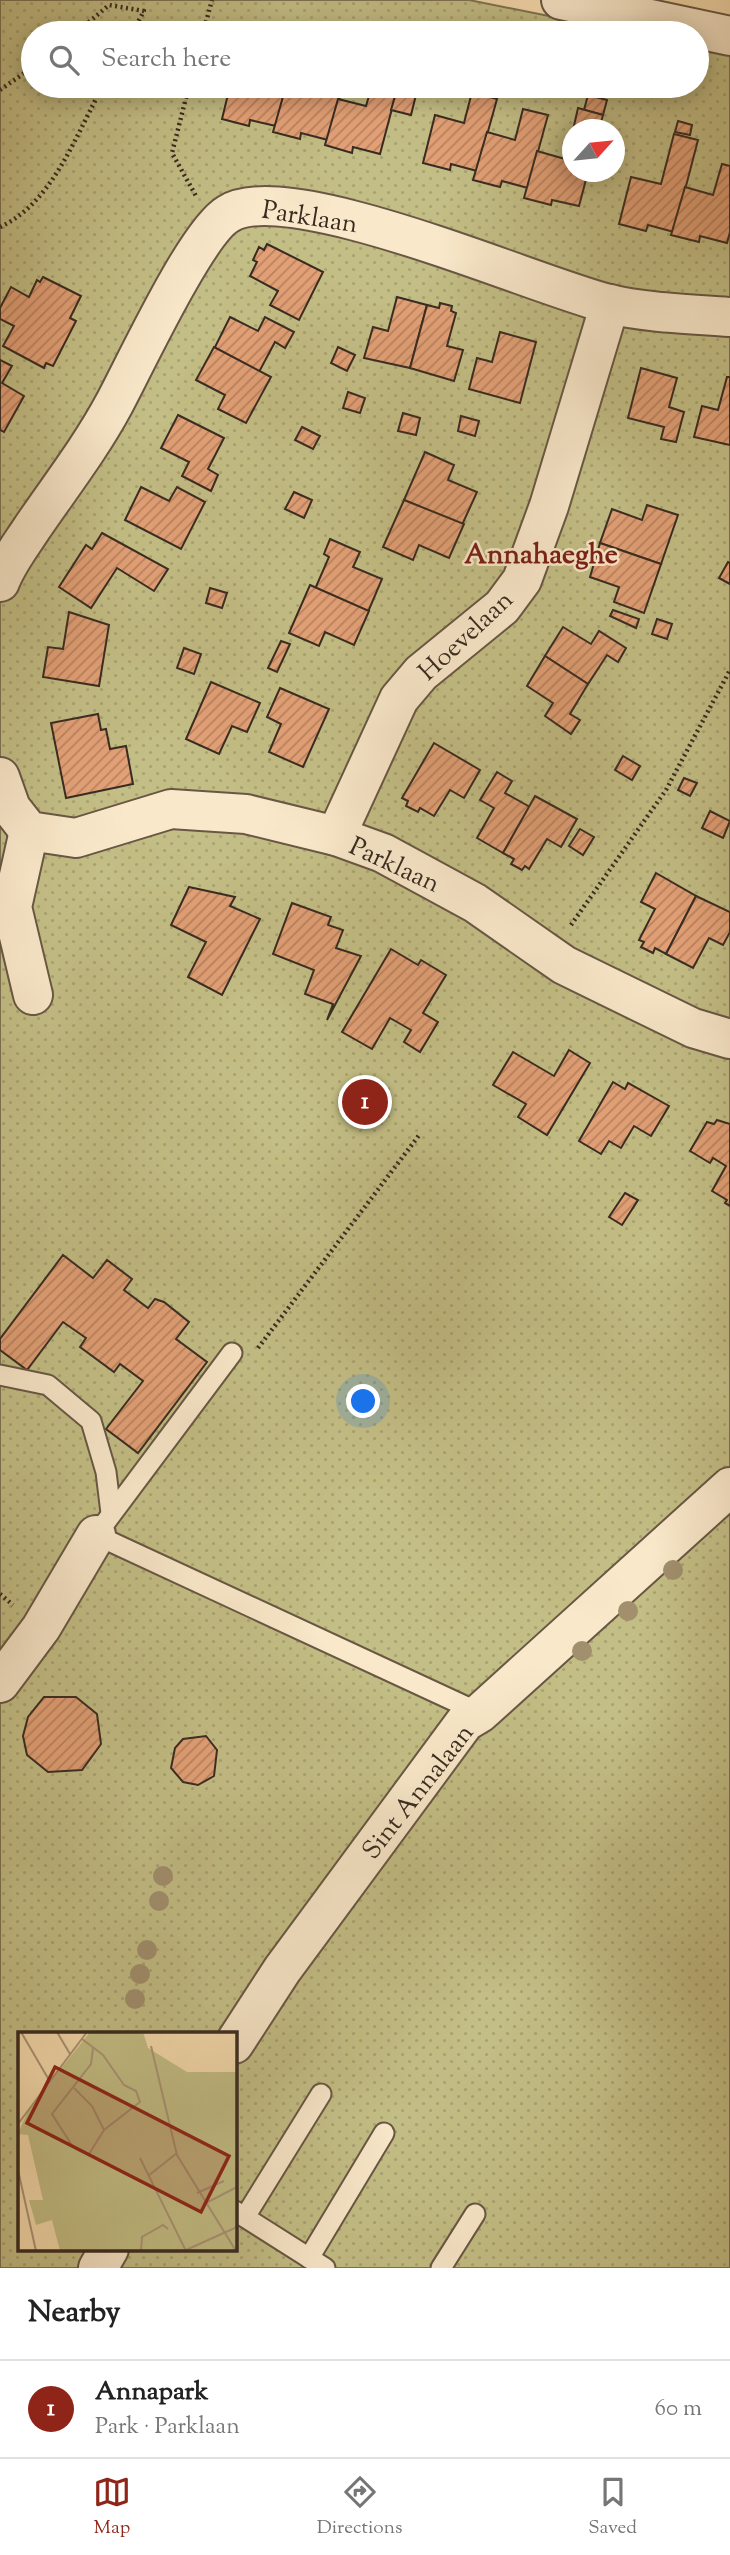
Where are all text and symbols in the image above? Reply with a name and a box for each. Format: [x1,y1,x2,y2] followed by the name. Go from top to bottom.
[21,21,709,98] search box
[45,41,83,79] icon: search
[101,41,231,78] text: Search here
[562,119,625,182] north arrow
[259,193,360,244] street label: Parklaan
[464,536,618,576] district label: Annahaeghe
[411,583,522,691] street label: Hoevelaan
[342,829,445,903] street label: Parklaan
[342,1076,388,1128] pin: 1
[346,1384,380,1418] your location
[354,1717,484,1868] street label: Sint Annalaan
[18,2032,236,2250] inset map
[28,2292,120,2335] text: Nearby
[95,2374,208,2411] text: Annapark
[47,2393,55,2426] text: 1
[654,2393,702,2426] text: 60 m
[95,2411,240,2444] text: Park · Parklaan
[93,2473,131,2542] tab: Map
[317,2473,402,2542] tab: Directions
[588,2473,637,2542] tab: Saved

